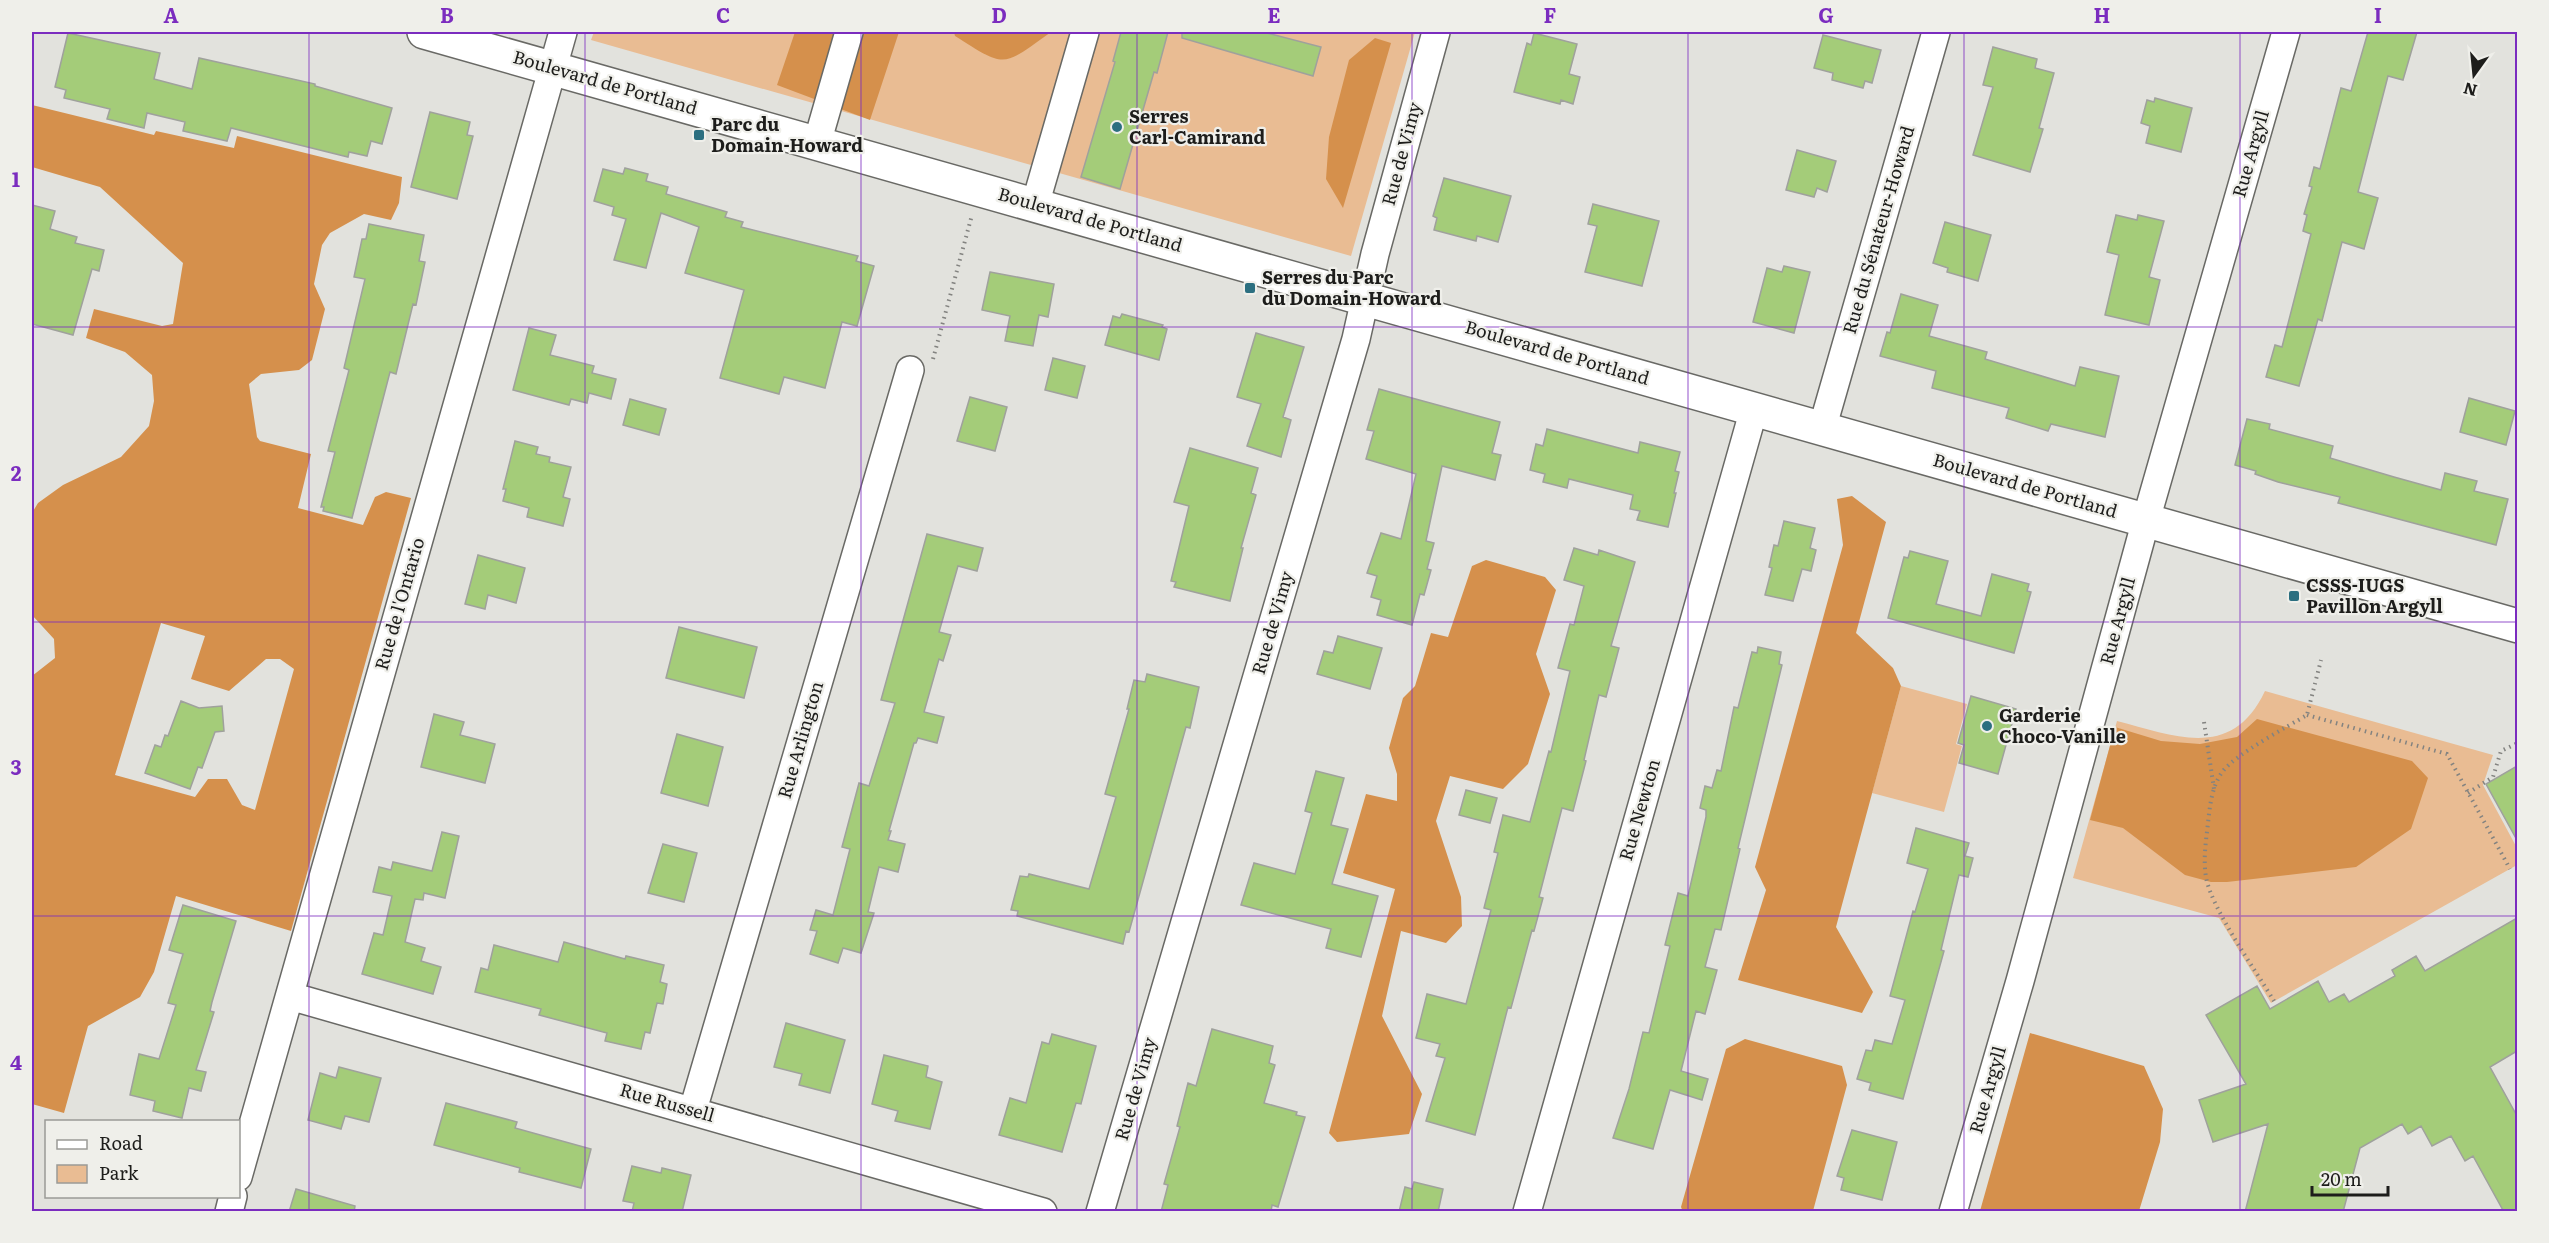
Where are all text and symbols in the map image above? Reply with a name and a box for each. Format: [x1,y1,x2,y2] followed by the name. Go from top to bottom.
[163,0,179,29] text: A
[440,0,454,29] text: B
[716,0,730,29] text: C
[991,0,1007,29] text: D
[1267,0,1281,29] text: E
[1544,0,1557,29] text: F
[1818,0,1834,29] text: G
[2094,0,2110,29] text: H
[2374,0,2382,29] text: I
[510,42,701,121] street label: Boulevard de Portland
[2444,45,2504,105] north arrow
[2460,77,2479,104] text: N
[1374,98,1428,208] street label: Rue de Vimy
[1129,102,1266,150] place label: Serres Carl-Camirand
[2224,107,2275,201] street label: Rue Argyll
[711,110,863,158] place label: Parc du Domain-Howard
[1110,120,1124,134] marker: Serres Carl-Camirand
[1835,122,1920,337] street label: Rue du Sénateur-Howard
[692,128,706,142] marker: Parc du Domain-Howard
[12,163,20,193] text: 1
[995,179,1186,258] street label: Boulevard de Portland
[1262,263,1442,311] place label: Serres du Parc du Domain-Howard
[1243,281,1257,295] marker: Serres du Parc du Domain-Howard
[1462,312,1653,391] street label: Boulevard de Portland
[1930,445,2121,524] street label: Boulevard de Portland
[11,457,22,487] text: 2
[367,534,430,673] street label: Rue de l'Ontario
[1244,567,1299,677] street label: Rue de Vimy
[2306,571,2443,619] place label: CSSS-IUGS Pavillon Argyll
[2092,574,2141,668] street label: Rue Argyll
[2287,589,2301,603] marker: CSSS-IUGS Pavillon Argyll
[770,678,829,802] street label: Rue Arlington
[1999,701,2126,749] place label: Garderie Choco-Vanille
[1980,719,1994,733] marker: Garderie Choco-Vanille
[10,751,22,781] text: 3
[1611,755,1666,864] street label: Rue Newton
[1107,1033,1162,1143] street label: Rue de Vimy
[1961,1043,2012,1137] street label: Rue Argyll
[10,1046,22,1076] text: 4
[617,1075,718,1128] street label: Rue Russell
[45,1120,240,1198] legend
[99,1129,143,1156] text: Road
[99,1159,140,1186] text: Park
[2312,1159,2388,1197] scale bar
[2321,1165,2362,1192] text: 20 m

